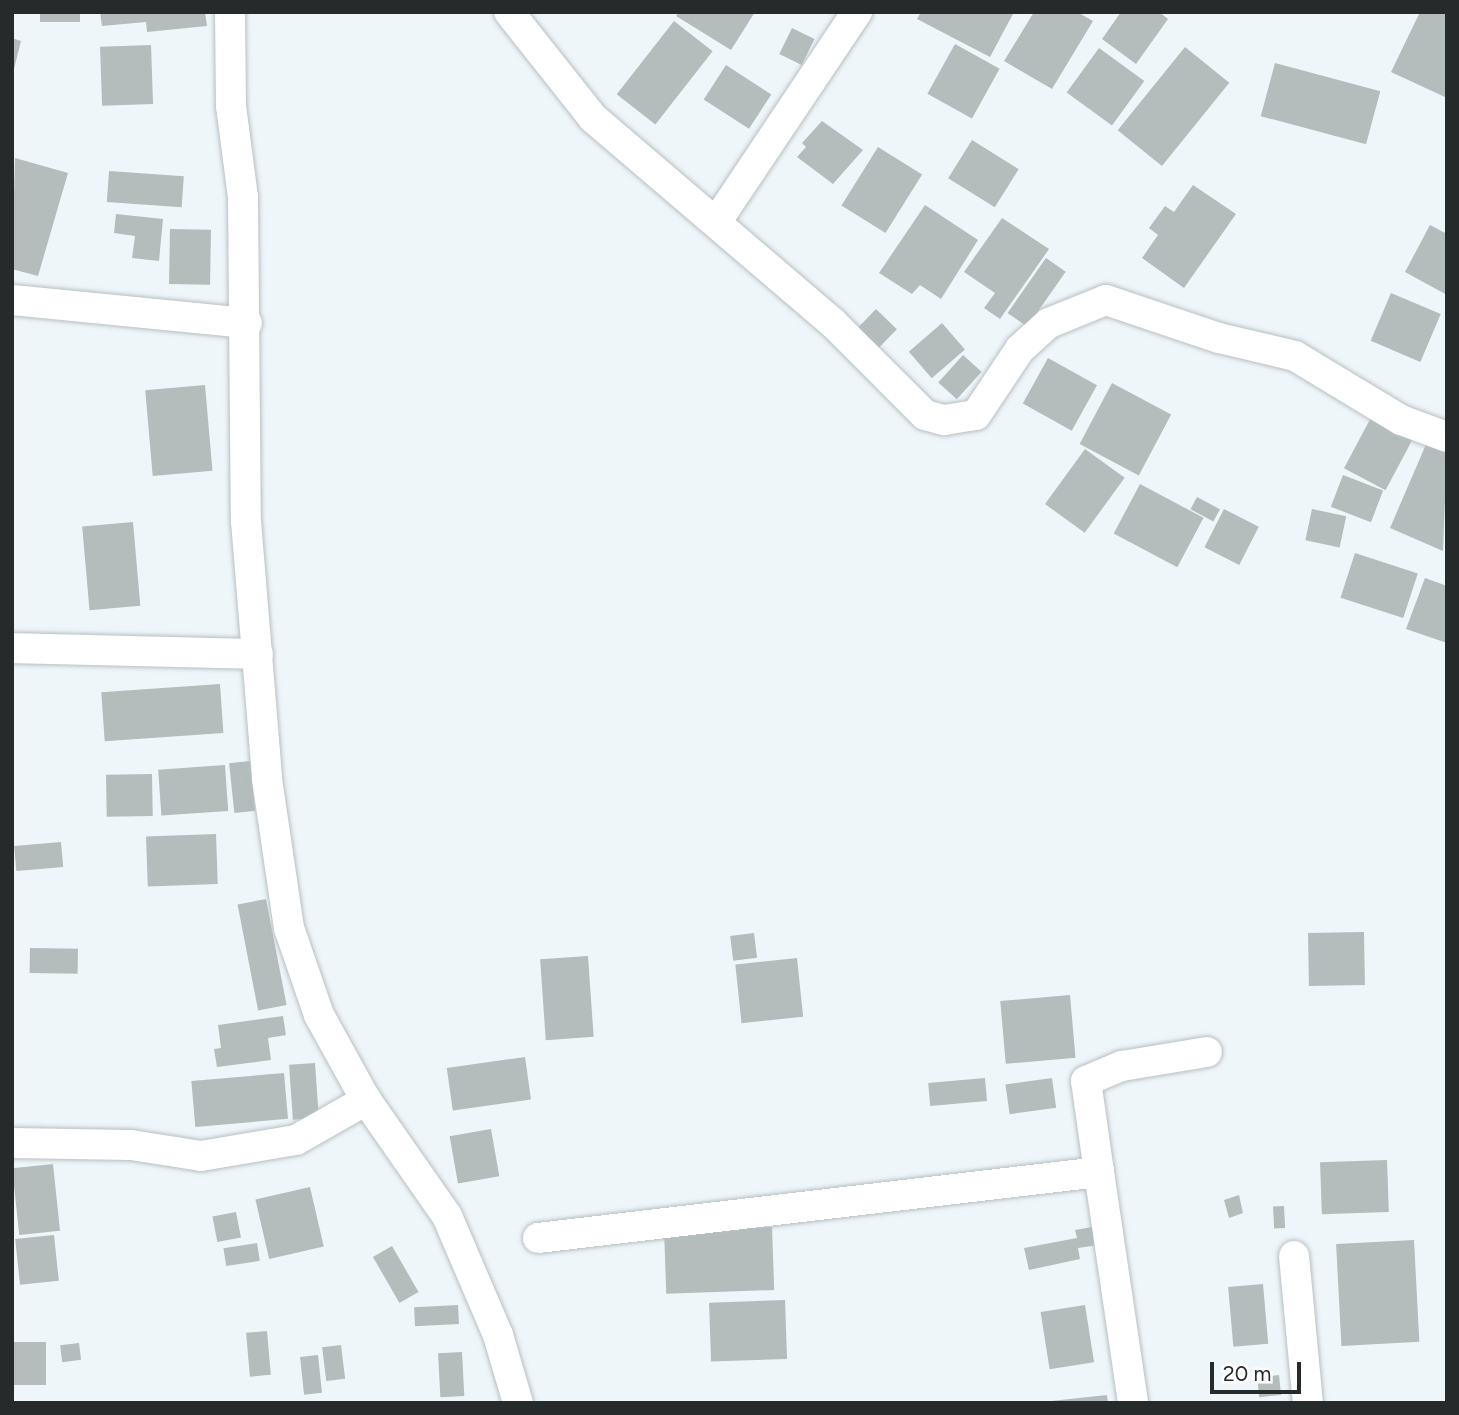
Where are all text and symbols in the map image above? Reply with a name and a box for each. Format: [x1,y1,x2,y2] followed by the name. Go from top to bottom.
[1214,1348,1305,1392] scale bar
[1223,1361,1271,1386] text: 20 m

